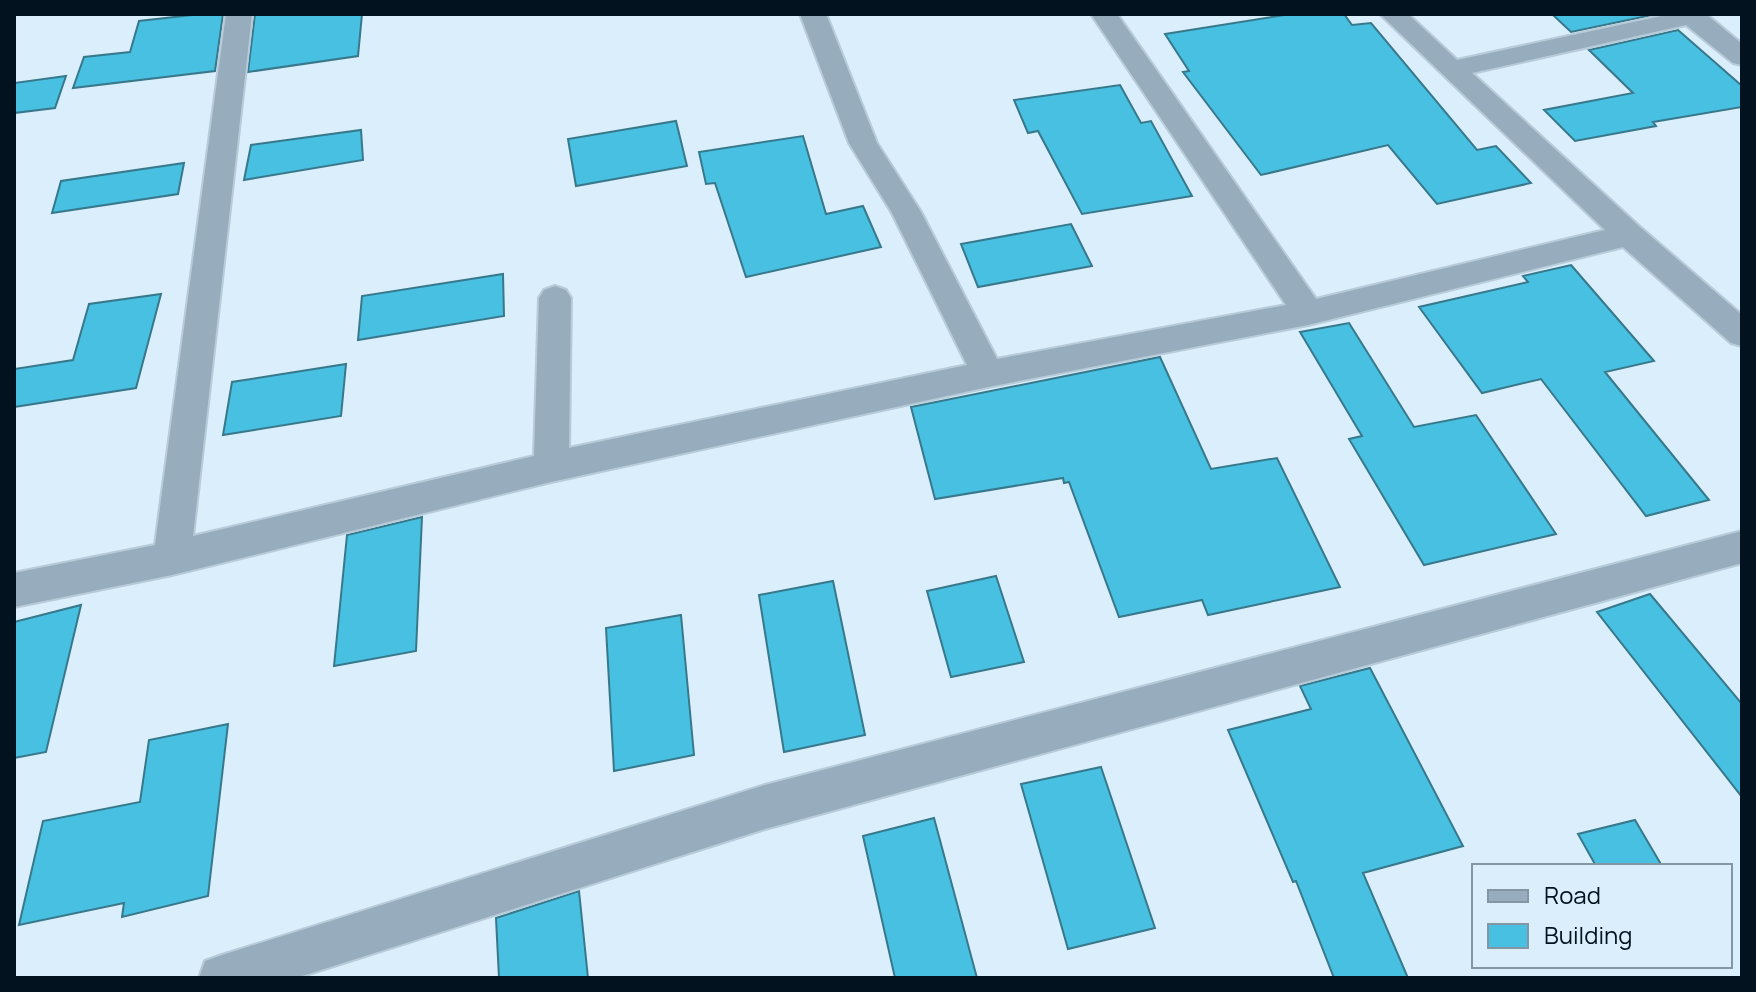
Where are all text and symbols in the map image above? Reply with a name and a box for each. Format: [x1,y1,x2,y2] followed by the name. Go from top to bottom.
[1472,864,1732,968] legend
[1544,878,1601,911] text: Road
[1544,918,1632,951] text: Building

